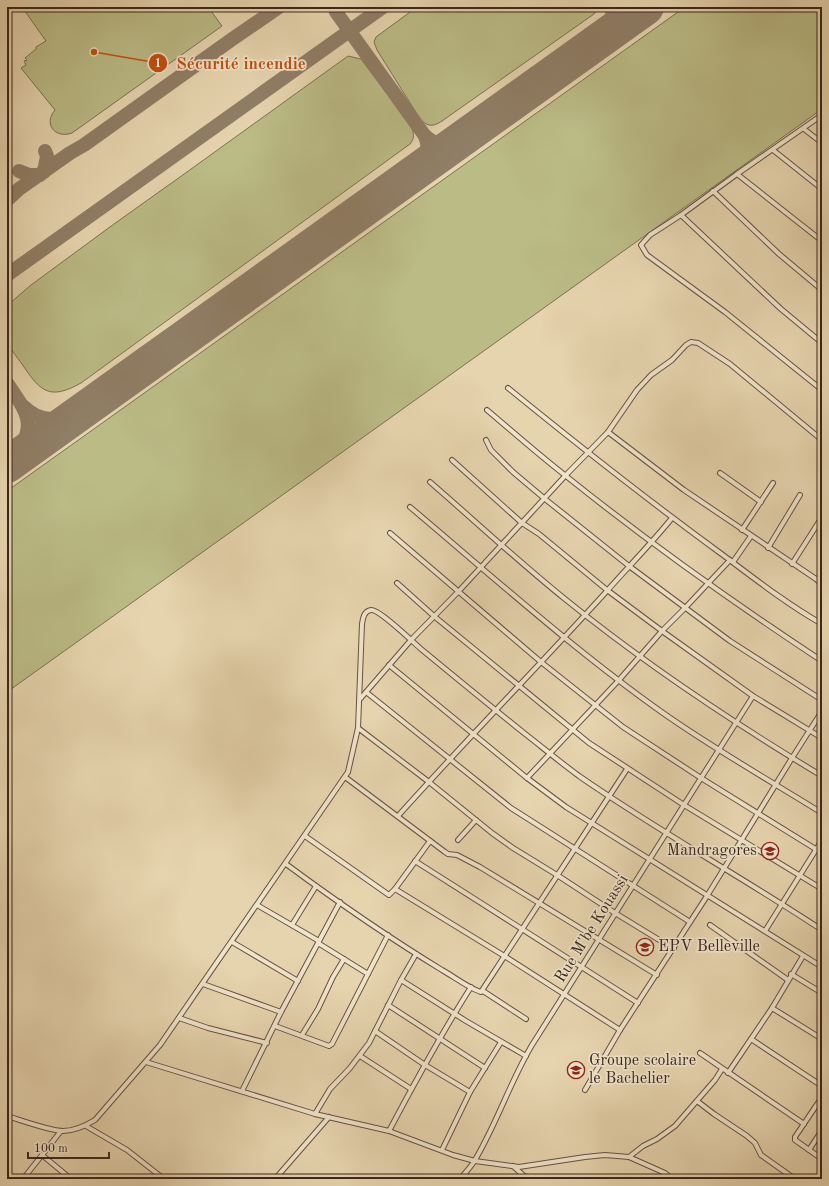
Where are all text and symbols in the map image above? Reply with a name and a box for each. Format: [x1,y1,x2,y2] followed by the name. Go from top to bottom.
[148,48,313,77] callout: Sécurité incendie
[176,56,306,73] text: Sécurité incendie
[155,58,161,70] text: 1
[760,841,780,861] school or university icon: Mandragores
[667,843,757,859] place label: Mandragores
[552,872,632,986] street label: Rue M'be Kouassi
[635,937,655,957] school or university icon: EPV Belleville
[658,939,760,955] place label: EPV Belleville
[589,1053,696,1087] place label: Groupe scolaire le Bachelier
[566,1060,586,1080] school or university icon: Groupe scolaire le Bachelier
[28,1134,109,1160] scale bar
[34,1143,68,1155] text: 100 m

